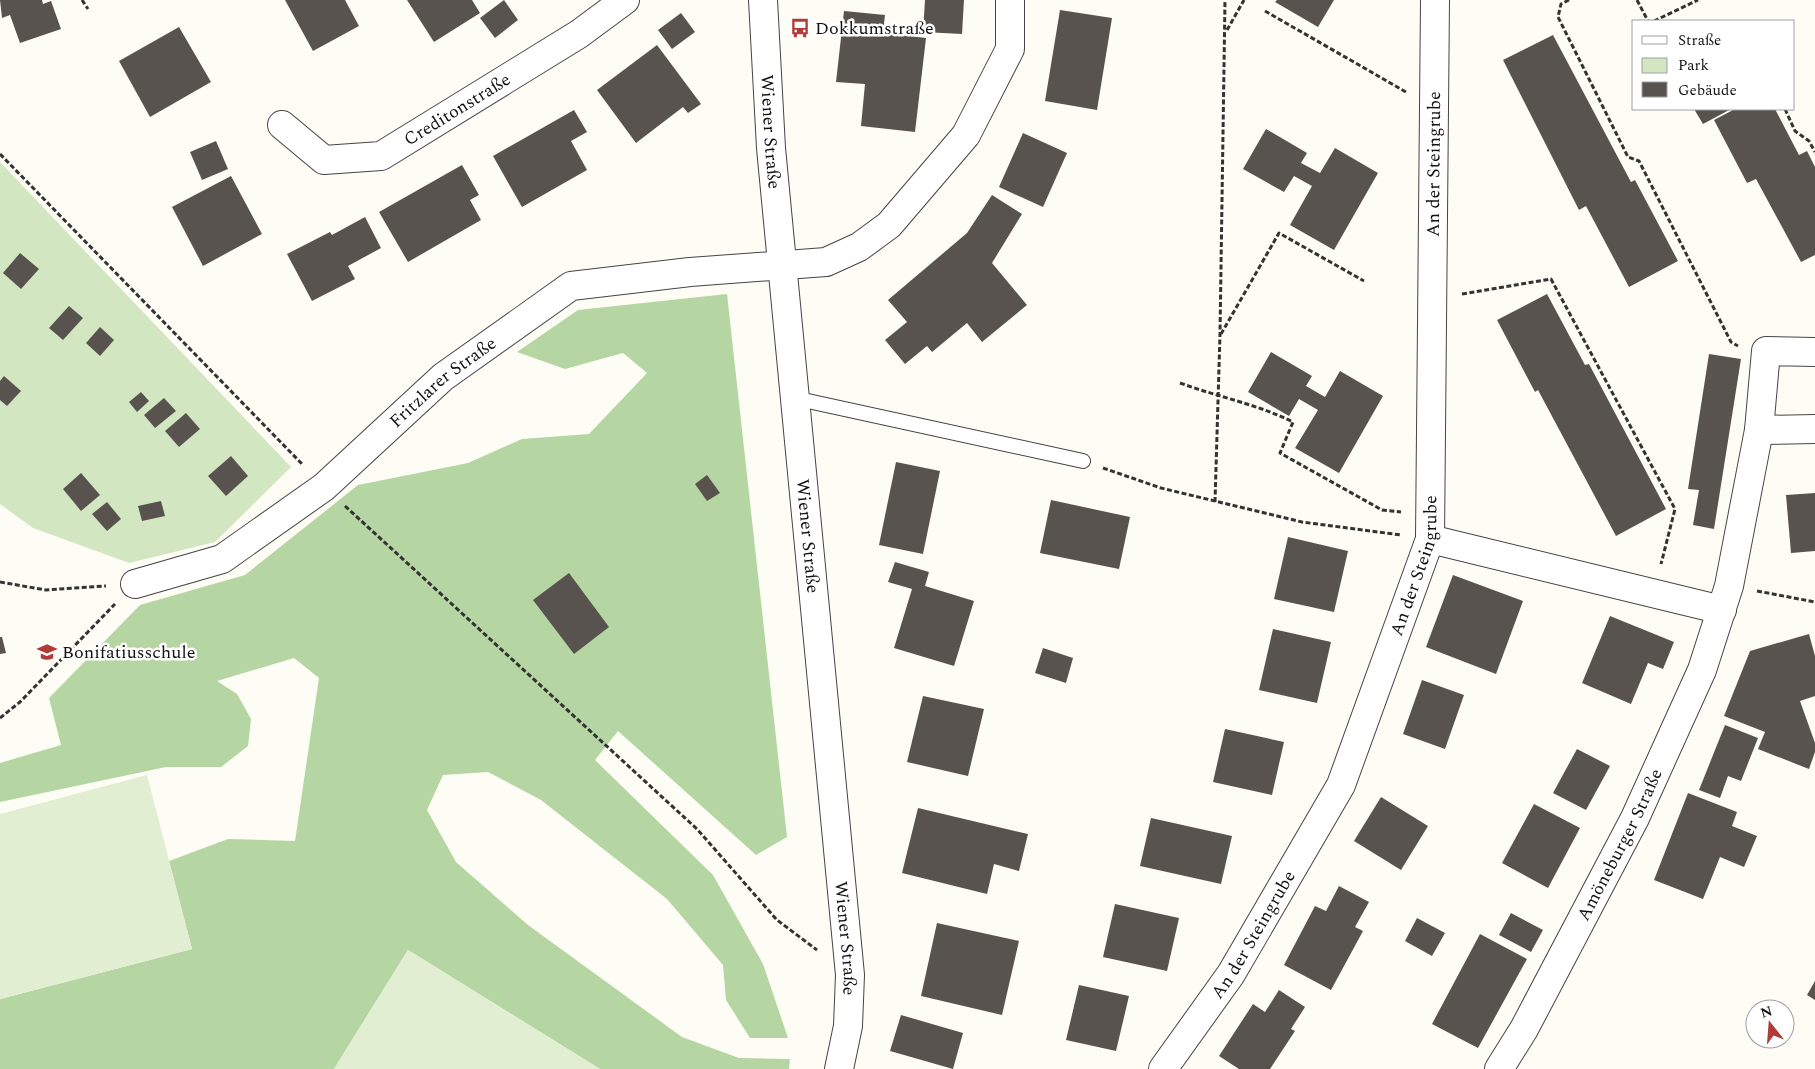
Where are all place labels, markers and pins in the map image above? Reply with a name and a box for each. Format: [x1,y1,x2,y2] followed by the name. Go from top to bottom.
[815,15,934,42] place label: Dokkumstraße
[789,17,811,39] bus stop icon: Dokkumstraße
[62,639,195,666] place label: Bonifatiusschule
[36,641,58,663] school or university icon: Bonifatiusschule

